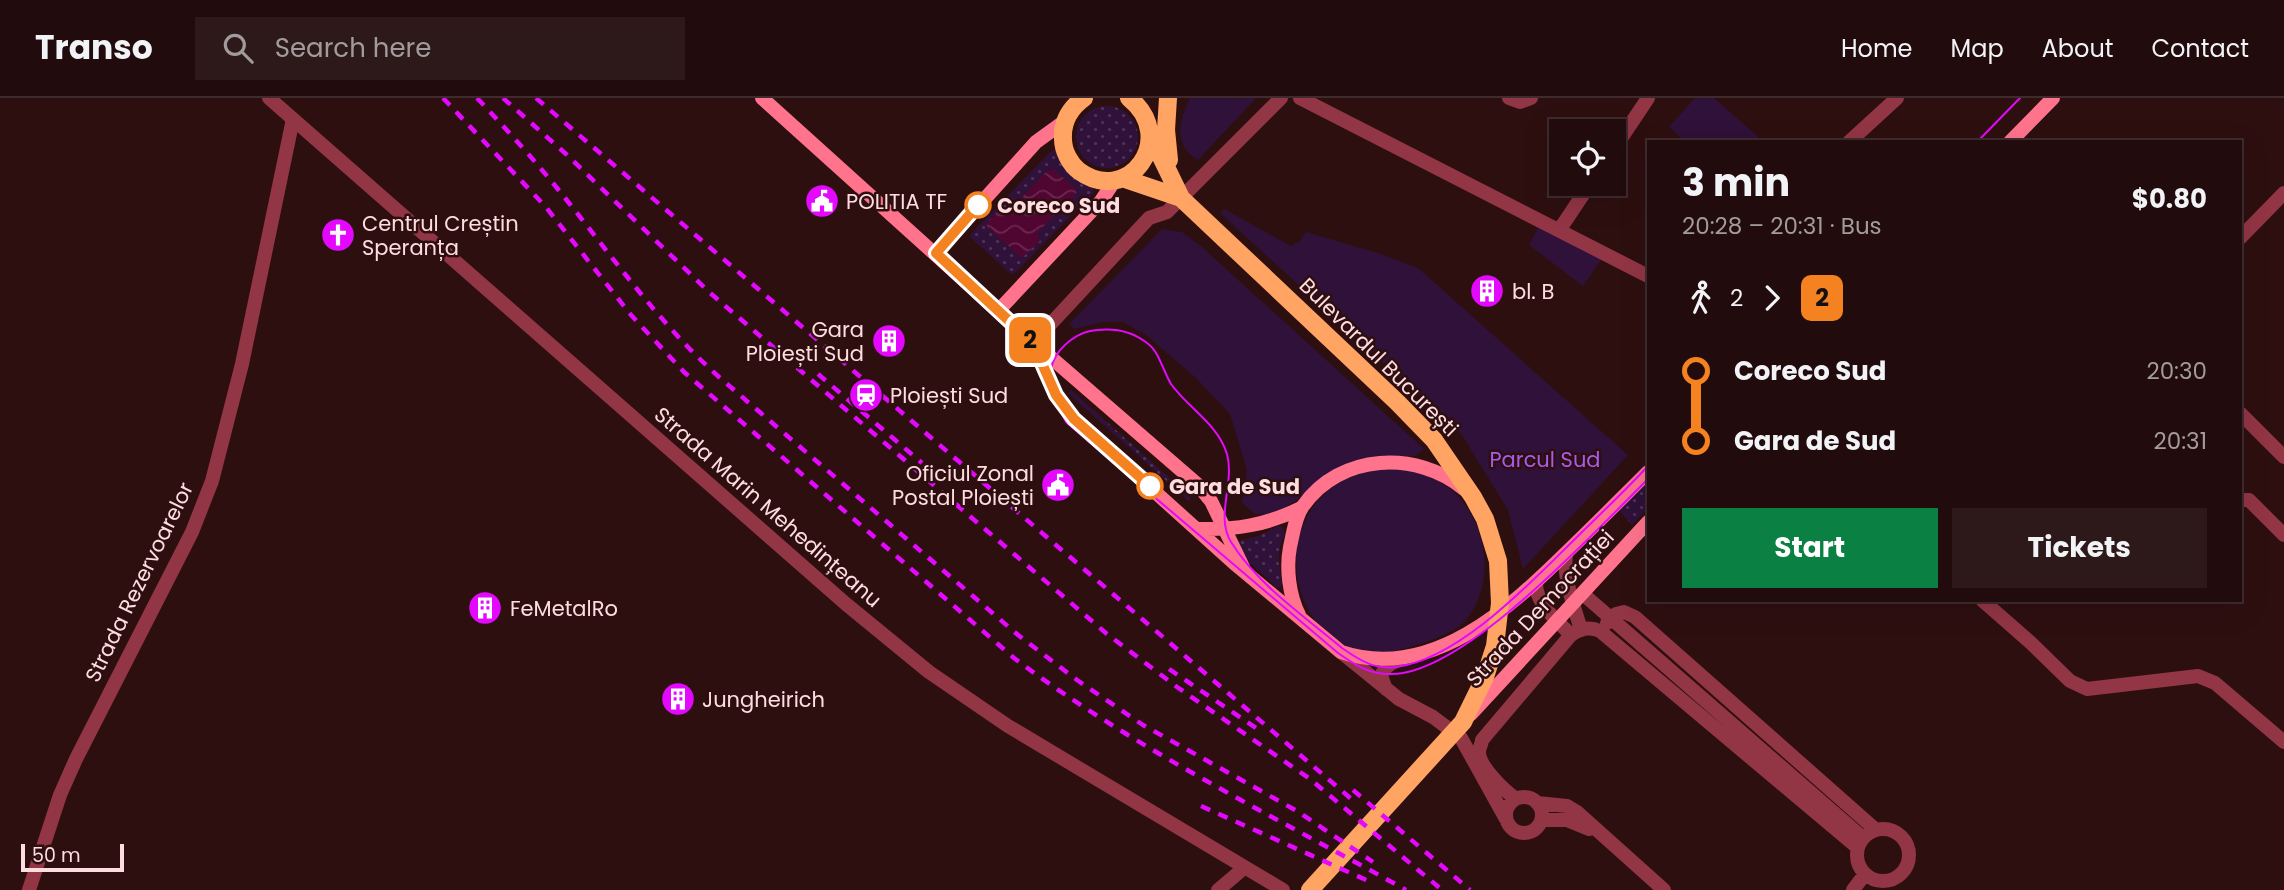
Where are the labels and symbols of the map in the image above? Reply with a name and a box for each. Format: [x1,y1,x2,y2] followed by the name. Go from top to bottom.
[803,182,841,220] public building icon: POLITIA TF
[846,187,947,216] place label: POLITIA TF
[997,191,1120,220] place label: Coreco Sud
[965,192,991,218] marker: Coreco Sud
[362,209,519,262] place label: Centrul Creștin Speranța
[319,216,357,254] church icon: Centrul Creștin Speranța
[1293,271,1465,443] street label: Bulevardul București
[1468,272,1506,310] building icon: bl. B
[1512,277,1554,306] place label: bl. B
[746,315,864,368] place label: Gara Ploiești Sud
[1007,317,1053,363] line badge: 2
[870,322,908,360] building icon: Gara Ploiești Sud
[847,376,885,414] station icon: Ploiești Sud
[890,381,1008,410] place label: Ploiești Sud
[648,400,888,614] street label: Strada Marin Mehedințeanu
[1489,445,1601,474] park label: Parcul Sud
[892,459,1034,512] place label: Oficiul Zonal Postal Ploiești
[1039,466,1077,504] public building icon: Oficiul Zonal Postal Ploiești
[1169,472,1300,501] place label: Gara de Sud
[1137,473,1163,499] marker: Gara de Sud
[78,477,200,687] street label: Strada Rezervoarelor
[1460,523,1620,693] street label: Strada Democrației
[466,589,504,627] building icon: FeMetalRo
[510,594,618,623] place label: FeMetalRo
[659,680,697,718] building icon: Jungheirich
[702,685,825,714] place label: Jungheirich
[21,841,124,873] scale bar

